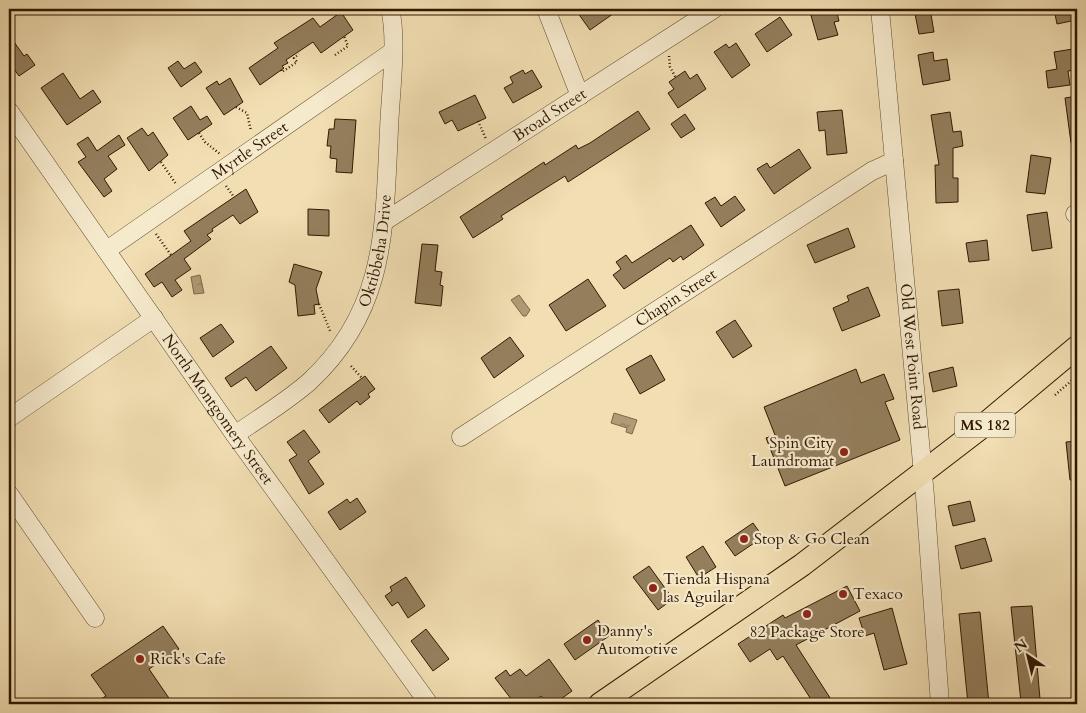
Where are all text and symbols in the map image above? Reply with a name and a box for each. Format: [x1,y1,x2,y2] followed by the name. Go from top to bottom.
[509,83,591,147] street label: Broad Street
[207,116,293,185] street label: Myrtle Street
[353,194,397,311] street label: Oktibbeha Drive
[631,263,721,332] street label: Chapin Street
[894,282,930,431] street label: Old West Point Road
[157,330,278,489] street label: North Montgomery Street
[955,412,1015,438] road number: MS 182
[751,432,835,472] place label: Spin City Laundromat
[838,446,850,458] marker: Spin City Laundromat
[754,528,870,550] place label: Stop & Go Clean
[738,533,750,545] marker: Stop & Go Clean
[663,568,770,608] place label: Tienda Hispana las Aguilar
[647,582,659,594] marker: Tienda Hispana las Aguilar
[853,583,903,605] place label: Texaco
[837,588,849,600] marker: Texaco
[801,608,813,620] marker: 82 Package Store
[597,620,678,660] place label: Danny's Automotive
[749,621,865,643] place label: 82 Package Store
[1004,630,1054,680] north arrow
[581,634,593,646] marker: Danny's Automotive
[1010,634,1031,657] text: N
[150,648,226,670] place label: Rick's Cafe
[134,653,146,665] marker: Rick's Cafe

